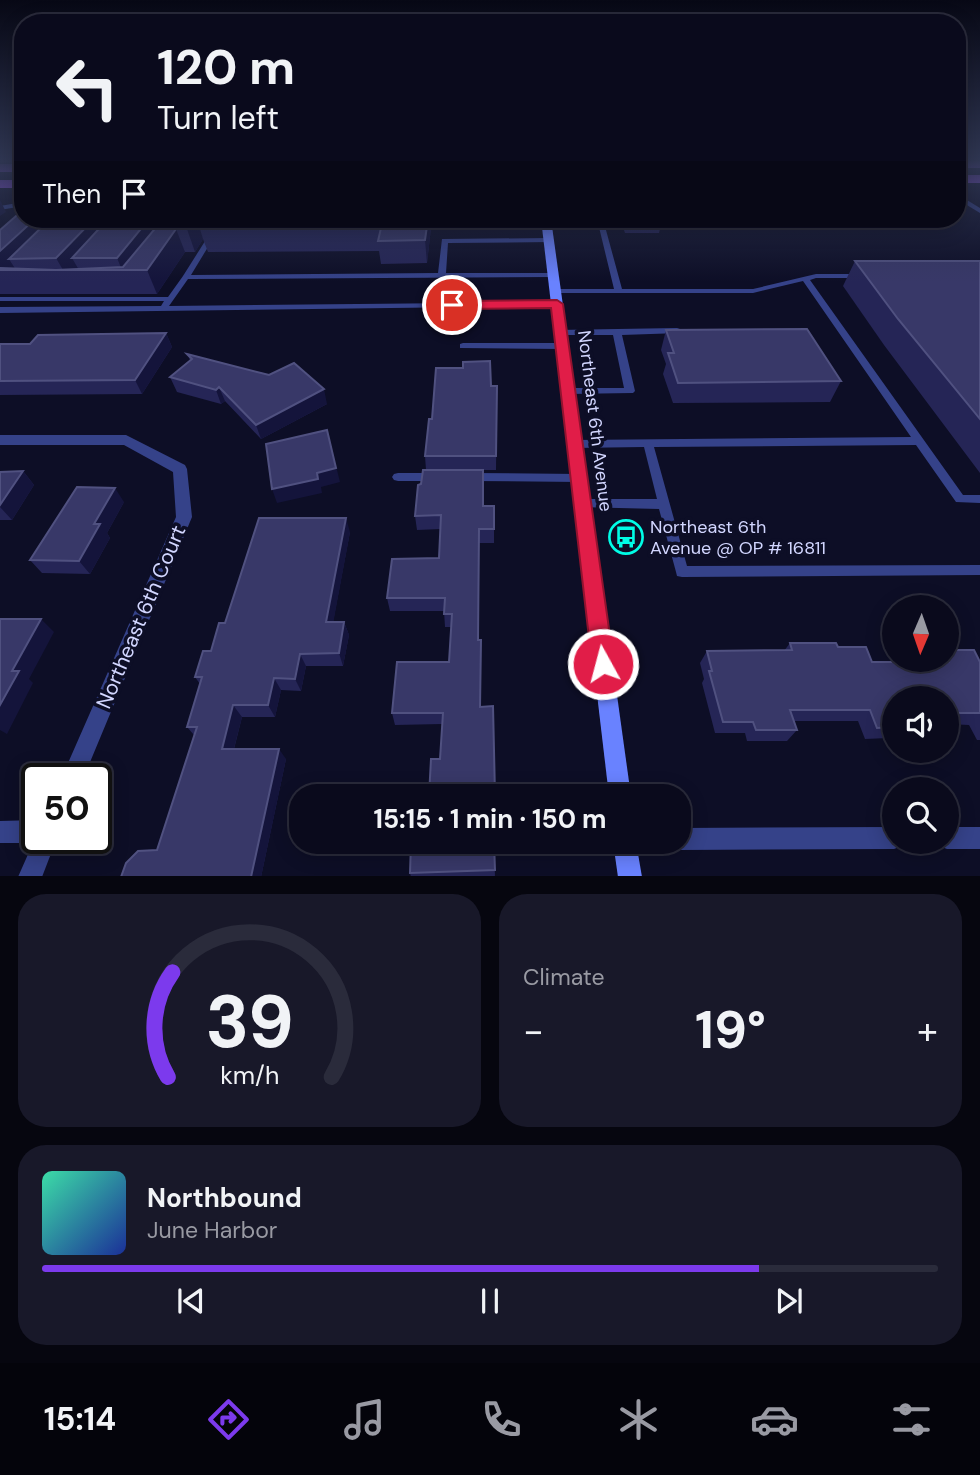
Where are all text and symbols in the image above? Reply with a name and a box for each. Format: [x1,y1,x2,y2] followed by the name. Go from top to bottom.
[157,35,295,99] text: 120 m
[42,42,133,133] icon: left
[157,97,279,139] text: Turn left
[115,175,153,213] icon: arrive
[42,177,101,211] text: Then
[422,275,482,335] pin
[433,286,471,324] icon: arrive
[572,329,618,513] street label: Northeast 6th Avenue
[650,515,826,560] place label: Northeast 6th Avenue @ OP # 16811
[607,518,645,556] bus stop icon: Northeast 6th Avenue @ OP # 16811
[90,521,192,713] street label: Northeast 6th Court
[882,595,959,672] north arrow
[882,595,959,854] map controls
[566,627,640,701] position arrow
[882,686,959,763] button: sound
[21,763,112,854] speed limit sign: 50
[882,777,959,854] button: search
[373,802,607,836] text: 15:15 · 1 min · 150 m
[523,962,605,992] text: Climate
[205,975,294,1070] text: 39
[695,996,766,1064] text: 19°
[523,1006,544,1056] text: −
[917,1006,938,1056] text: +
[220,1058,279,1091] text: km/h
[147,1181,302,1215] text: Northbound
[147,1215,277,1245] text: June Harbor
[172,1282,210,1320] icon: previous
[471,1282,509,1320] icon: pause
[770,1282,808,1320] icon: next
[204,1395,253,1444] icon: directions
[340,1395,389,1444] icon: music
[477,1395,526,1444] icon: phone
[614,1395,663,1444] icon: climate
[750,1395,799,1444] icon: car
[887,1395,936,1444] icon: filters
[44,1398,116,1440] text: 15:14

